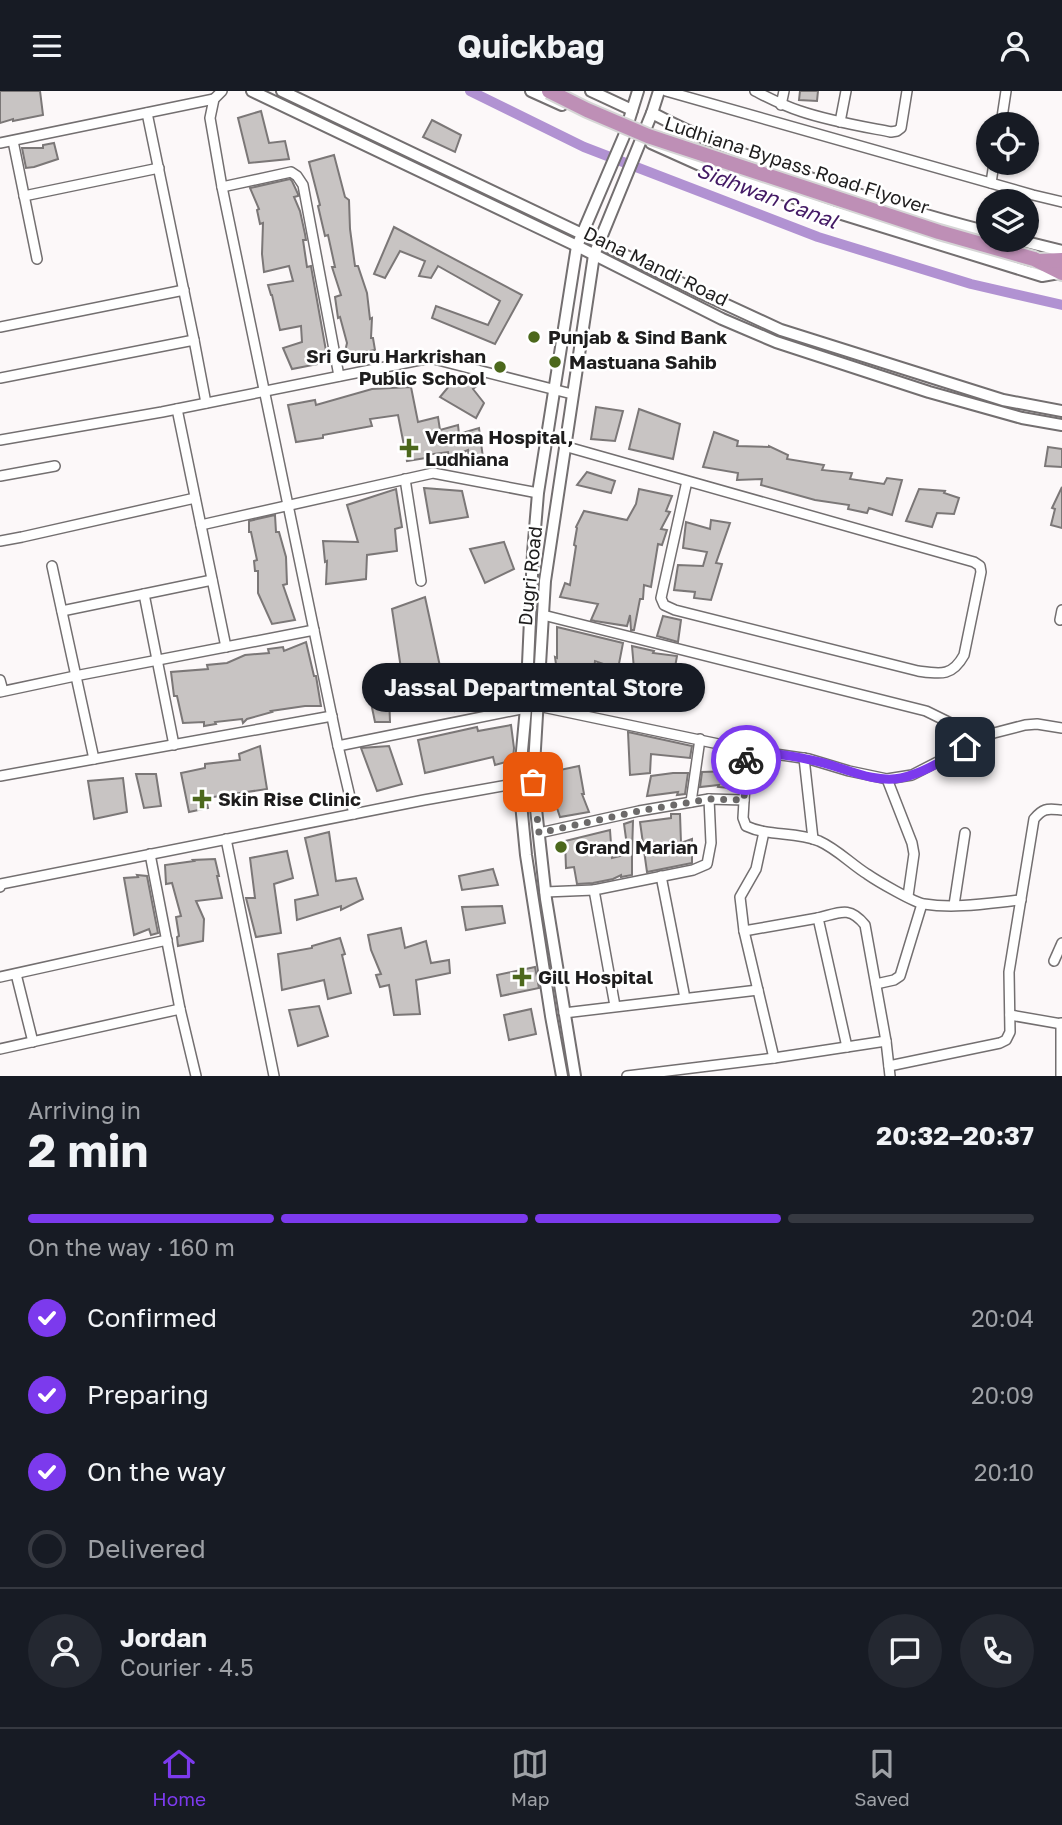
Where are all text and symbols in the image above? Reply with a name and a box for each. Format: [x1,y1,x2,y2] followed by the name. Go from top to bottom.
[28,27,66,65] icon: menu
[457,27,605,65] text: Quickbag
[996,27,1034,65] icon: person
[662,111,933,218] street label: Ludhiana Bypass Road Flyover
[976,112,1039,252] map controls
[976,112,1039,175] button: locate
[693,156,843,234] water label: Sidhwan Canal
[976,189,1039,252] button: layers
[580,221,732,311] street label: Dana Mandi Road
[548,325,727,348] place label: Punjab & Sind Bank
[526,329,542,345] marker: Punjab & Sind Bank
[306,344,486,389] place label: Sri Guru Harkrishan Public School
[569,350,717,373] place label: Mastuana Sahib
[547,354,563,370] marker: Mastuana Sahib
[492,359,508,375] marker: Sri Guru Harkrishan Public School
[425,425,574,470] place label: Verma Hospital, Ludhiana
[399,438,419,458] marker: Verma Hospital, Ludhiana
[513,525,546,627] street label: Dugri Road
[362,663,704,712] callout: Jassal Departmental Store
[384,673,683,701] text: Jassal Departmental Store
[935,717,995,777] pin
[711,725,781,795] courier
[946,728,984,766] icon: home
[727,741,765,779] icon: bike
[503,752,563,812] pin
[514,763,552,801] icon: bag
[218,787,361,810] place label: Skin Rise Clinic
[192,789,212,809] marker: Skin Rise Clinic
[575,835,698,858] place label: Grand Marian
[553,839,569,855] marker: Grand Marian
[538,965,653,988] place label: Gill Hospital
[512,967,532,987] marker: Gill Hospital
[28,1096,141,1124] text: Arriving in
[876,1120,1034,1151] text: 20:32–20:37
[28,1122,148,1177] text: 2 min
[28,1233,235,1261] text: On the way · 160 m
[28,1299,66,1337] icon: check
[87,1302,217,1333] text: Confirmed
[971,1304,1034,1332] text: 20:04
[28,1376,66,1414] icon: check
[87,1379,209,1410] text: Preparing
[971,1381,1034,1409] text: 20:09
[28,1453,66,1491] icon: check
[87,1456,226,1487] text: On the way
[974,1458,1034,1486] text: 20:10
[87,1533,206,1564] text: Delivered
[28,1614,102,1688] button: person
[868,1614,942,1688] button: chat
[960,1614,1034,1688] button: phone
[120,1622,207,1653] text: Jordan
[120,1653,253,1681] text: Courier · 4.5
[152,1745,206,1810] tab: Home
[511,1745,549,1810] tab: Map
[854,1745,910,1810] tab: Saved

